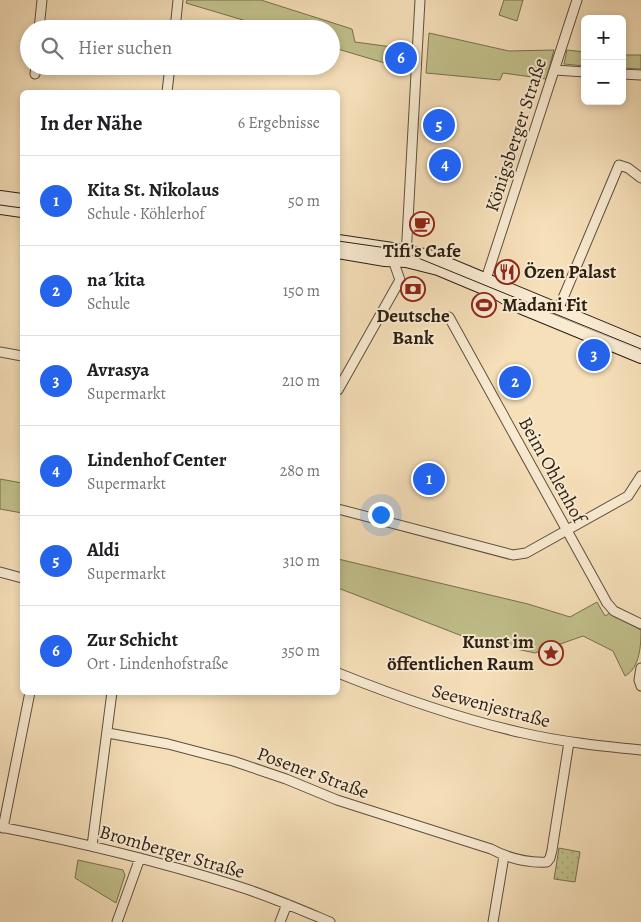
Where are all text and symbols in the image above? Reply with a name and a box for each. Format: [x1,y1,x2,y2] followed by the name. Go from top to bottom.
[581,15,626,105] map controls
[581,15,626,60] button: +
[20,20,340,75] search box
[38,34,66,62] icon: search
[78,35,172,61] text: Hier suchen
[385,39,417,77] pin: 6
[479,55,553,215] street label: Königsberger Straße
[581,60,626,105] button: −
[423,106,455,144] pin: 5
[40,109,142,137] text: In der Nähe
[238,112,320,134] text: 6 Ergebnisse
[429,146,461,184] pin: 4
[87,177,219,203] text: Kita St. Nikolaus
[53,190,59,212] text: 1
[288,190,320,212] text: 50 m
[87,203,205,225] text: Schule · Köhlerhof
[409,211,435,237] cafe icon: Tifi's Cafe
[383,238,461,264] place label: Tifi's Cafe
[494,259,520,285] restaurant icon: Özen Palast
[524,259,617,285] place label: Özen Palast
[87,267,145,293] text: na´kita
[400,276,426,302] bank icon: Deutsche Bank
[52,280,60,302] text: 2
[283,280,320,302] text: 150 m
[471,292,497,318] sports icon: Madani Fit
[502,292,588,318] place label: Madani Fit
[87,293,130,315] text: Schule
[376,303,450,351] place label: Deutsche Bank
[578,336,610,374] pin: 3
[87,357,150,383] text: Avrasya
[499,363,531,401] pin: 2
[53,370,59,392] text: 3
[282,370,320,392] text: 210 m
[87,383,166,405] text: Supermarkt
[512,412,593,530] street label: Beim Ohlenhof
[87,447,227,473] text: Lindenhof Center
[52,460,60,482] text: 4
[280,460,320,482] text: 280 m
[413,460,445,498] pin: 1
[87,473,166,495] text: Supermarkt
[368,502,394,528] your location
[87,537,120,563] text: Aldi
[53,550,59,572] text: 5
[283,550,320,572] text: 310 m
[87,563,166,585] text: Supermarkt
[87,627,178,653] text: Zur Schicht
[387,629,534,677] place label: Kunst im öffentlichen Raum
[52,640,60,662] text: 6
[281,640,320,662] text: 350 m
[538,640,564,666] place icon: Kunst im öffentlichen Raum
[87,653,228,675] text: Ort · Lindenhofstraße
[429,678,553,734] street label: Seewenjestraße
[253,741,373,805] street label: Posener Straße
[96,819,248,885] street label: Bromberger Straße

